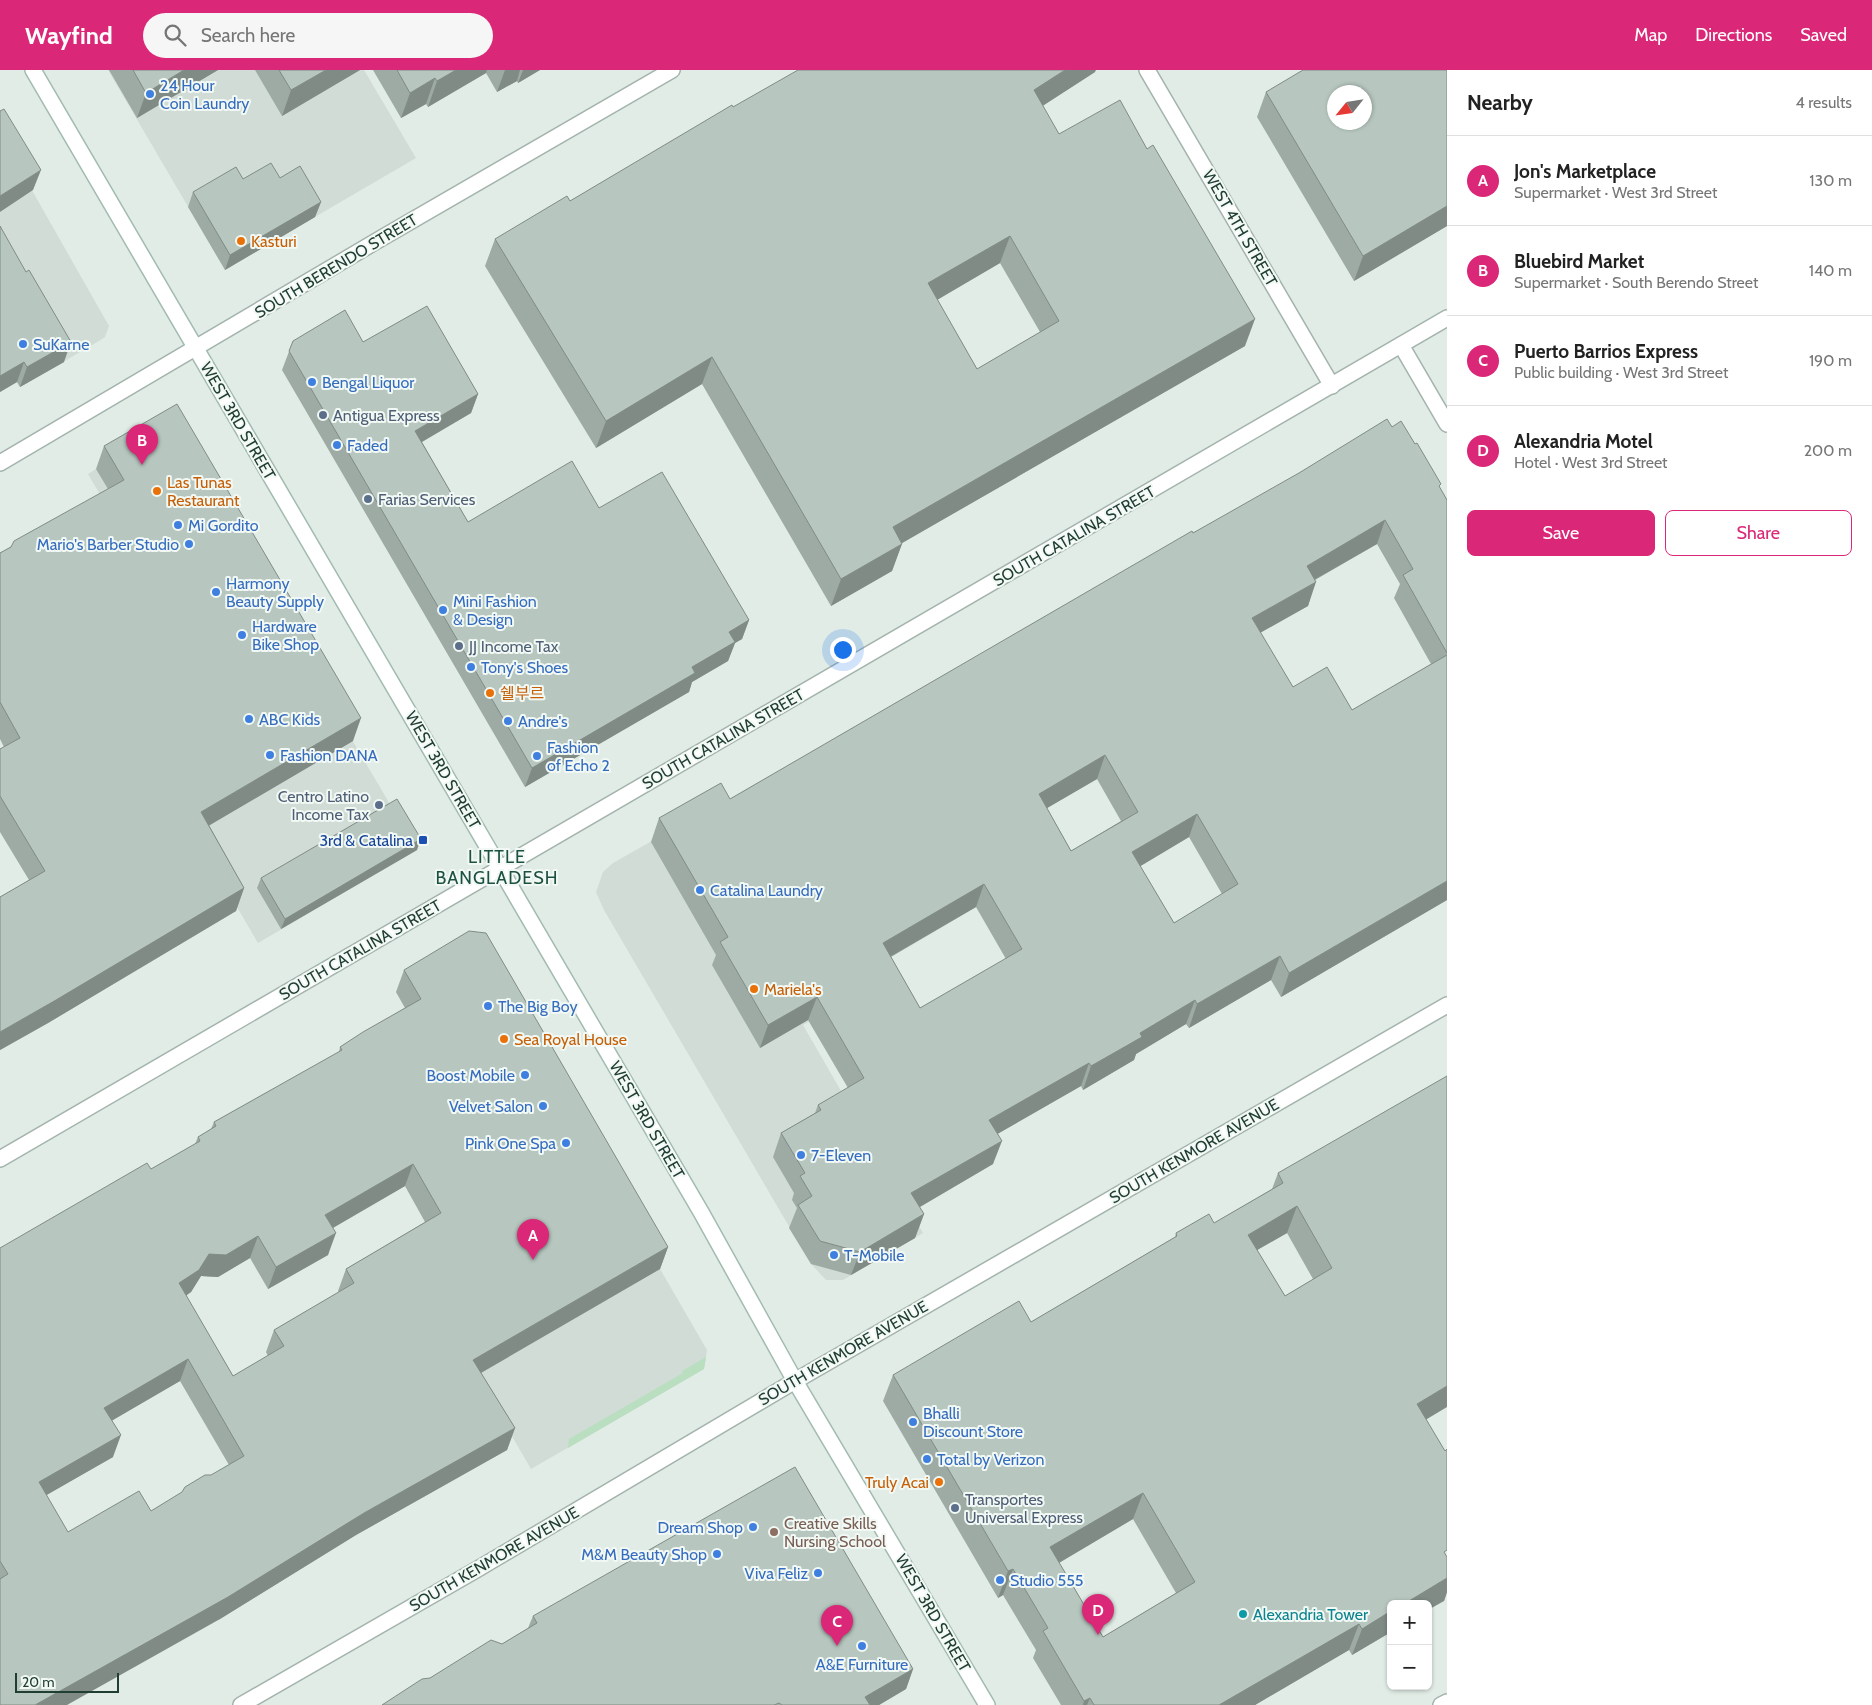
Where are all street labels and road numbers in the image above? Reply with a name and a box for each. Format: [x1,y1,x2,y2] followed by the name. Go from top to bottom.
[1199,166,1281,290] street label: WEST 4TH STREET
[251,210,421,322] street label: SOUTH BERENDO STREET
[197,359,280,484] street label: WEST 3RD STREET
[990,482,1159,590] street label: SOUTH CATALINA STREET
[639,685,808,793] street label: SOUTH CATALINA STREET
[402,708,485,833] street label: WEST 3RD STREET
[276,896,445,1004] street label: SOUTH CATALINA STREET
[606,1058,689,1183] street label: WEST 3RD STREET
[1106,1095,1282,1207] street label: SOUTH KENMORE AVENUE
[755,1297,931,1409] street label: SOUTH KENMORE AVENUE
[406,1503,582,1615] street label: SOUTH KENMORE AVENUE
[892,1551,975,1676] street label: WEST 3RD STREET

